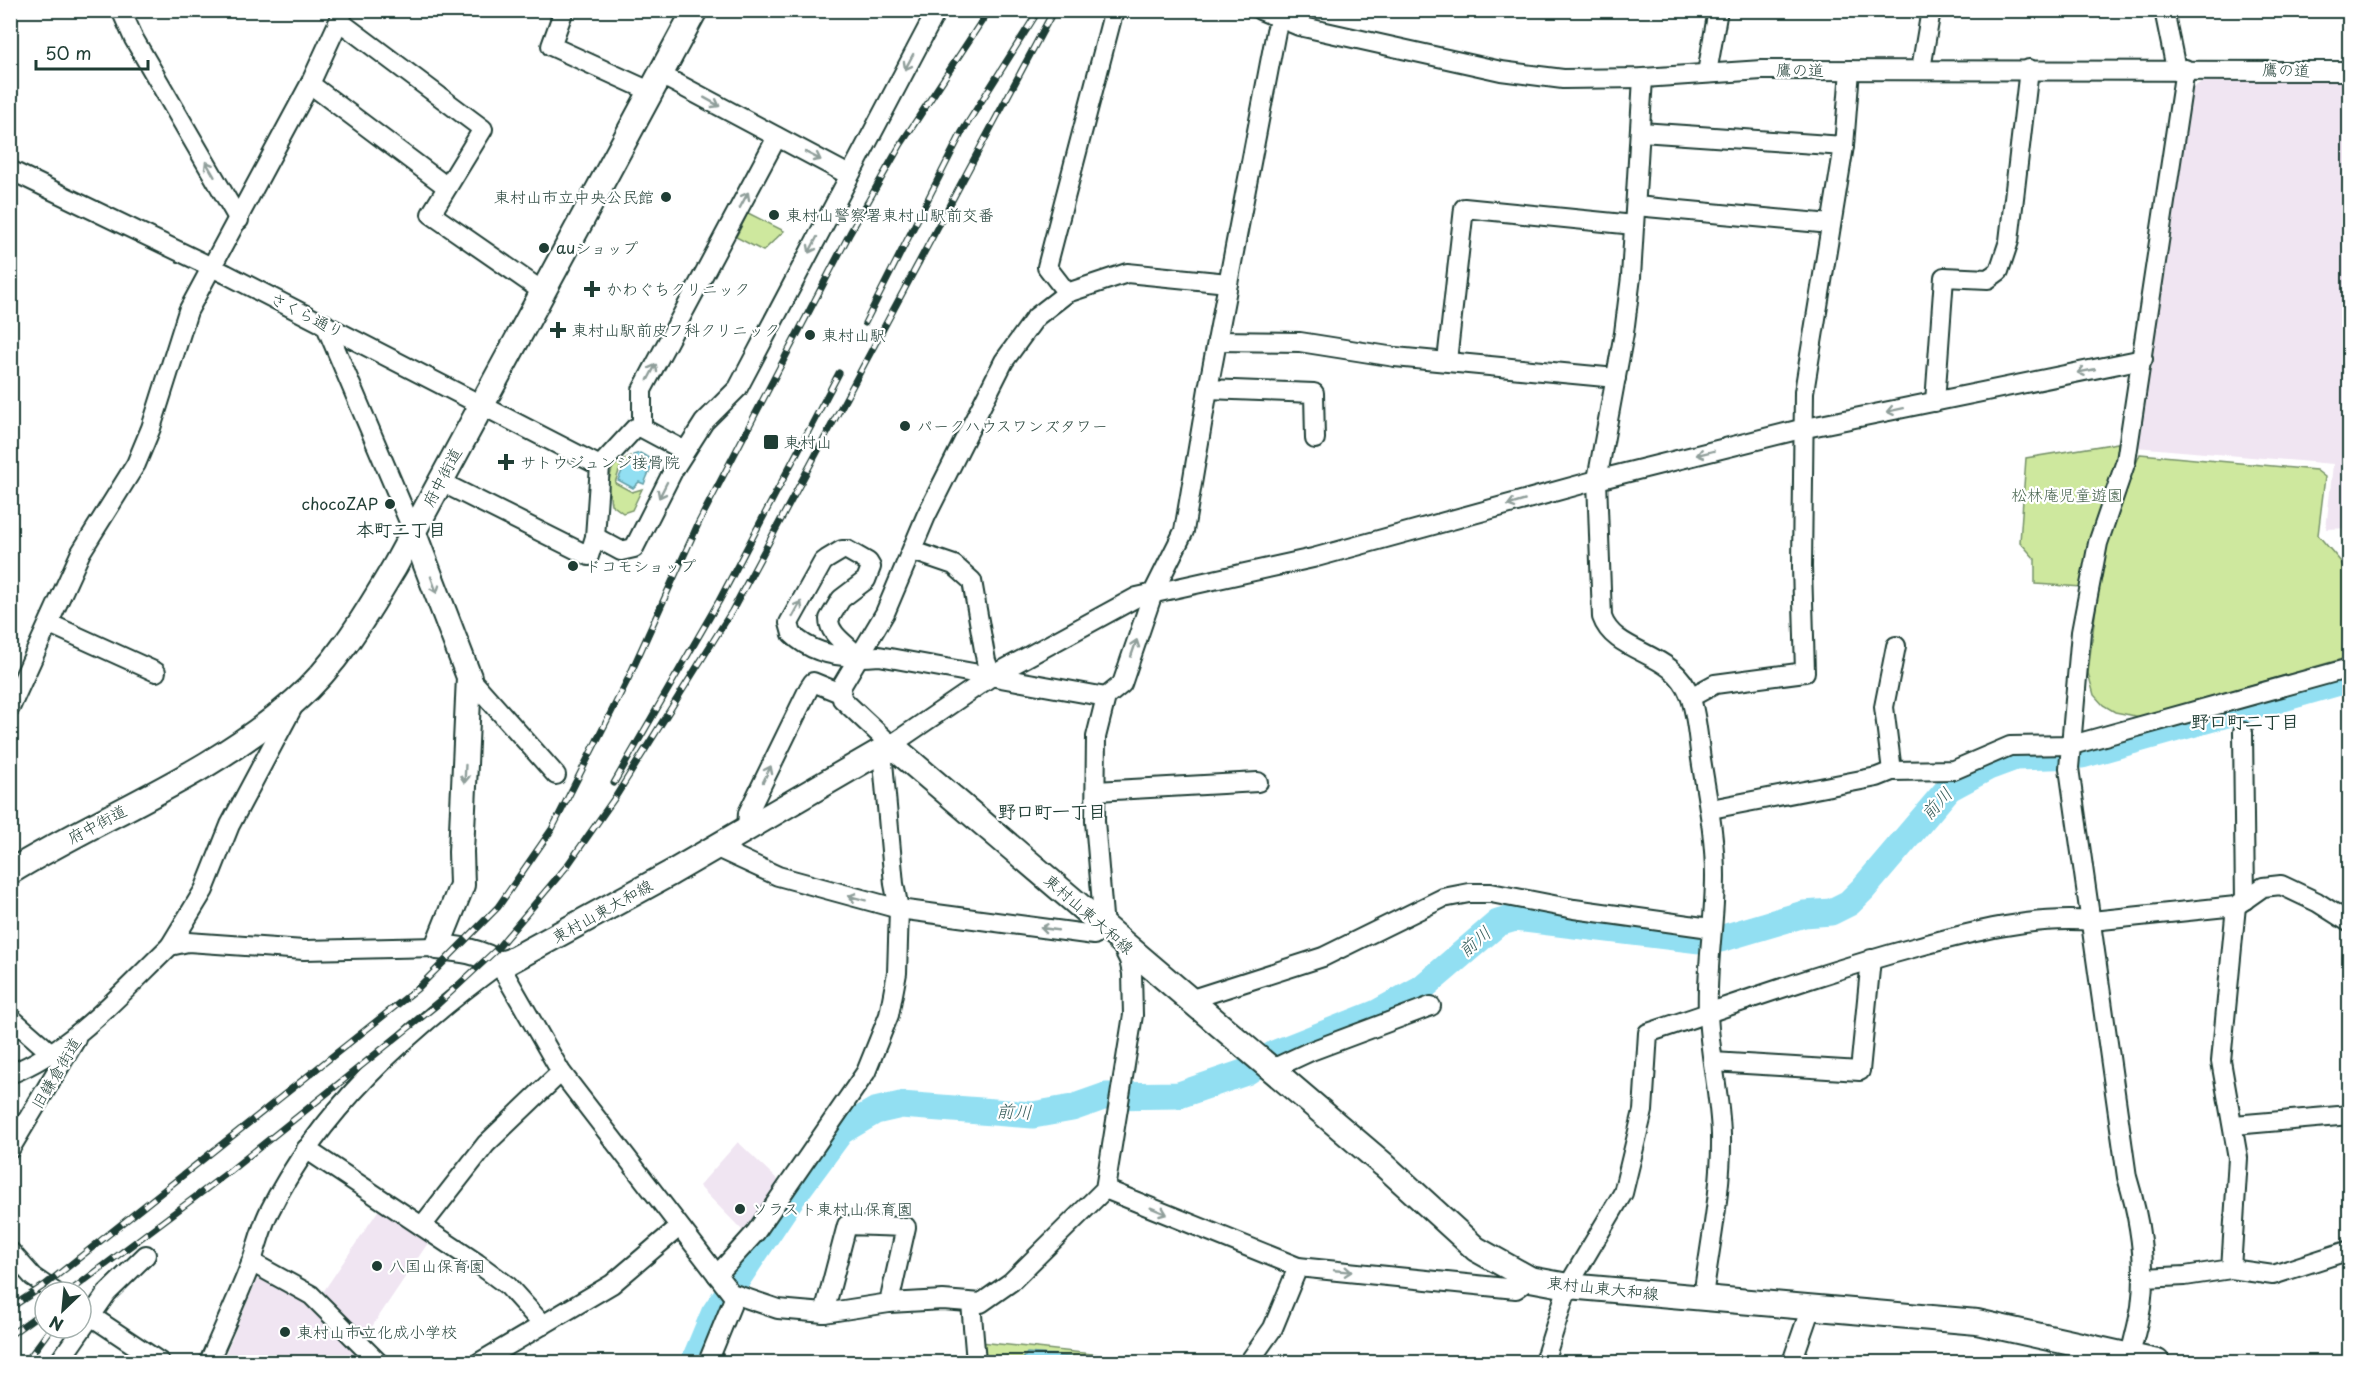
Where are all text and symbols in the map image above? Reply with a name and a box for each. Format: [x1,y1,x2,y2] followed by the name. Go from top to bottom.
[36,33,148,71] scale bar
[45,39,92,66] text: 50 m
[903,53,915,70] one-way arrow
[1776,57,1824,81] street label: 鷹の道
[2262,57,2310,81] street label: 鷹の道
[703,97,721,108] one-way arrow
[804,150,821,162] one-way arrow
[203,161,215,178] one-way arrow
[494,184,654,208] place label: 東村山市立中央公民館
[659,190,673,204] marker: 東村山市立中央公民館
[739,191,750,209] one-way arrow
[786,202,994,226] place label: 東村山警察署東村山駅前交番
[767,208,781,222] marker: 東村山警察署東村山駅前交番
[556,235,639,259] place label: auショップ
[806,236,818,254] one-way arrow
[537,241,551,255] marker: auショップ
[606,276,750,300] place label: かわぐちクリニック
[583,280,601,298] marker: かわぐちクリニック
[266,285,349,343] street label: さくら通り
[572,317,780,341] place label: 東村山駅前皮フ科クリニック
[549,321,567,339] marker: 東村山駅前皮フ科クリニック
[822,322,886,346] place label: 東村山駅
[803,328,817,342] marker: 東村山駅
[647,363,658,381] one-way arrow
[2076,366,2096,377] one-way arrow
[1885,405,1905,416] one-way arrow
[917,413,1108,437] place label: パークハウスワンズタワー
[898,419,912,433] marker: パークハウスワンズタワー
[784,429,832,453] place label: 東村山
[762,433,780,451] marker: 東村山
[415,443,467,510] street label: 府中街道
[1695,448,1714,460] one-way arrow
[520,449,680,473] place label: サトウジュンジ接骨院
[497,453,515,471] marker: サトウジュンジ接骨院
[657,481,668,499] one-way arrow
[2011,482,2123,506] park label: 松林庵児童遊園
[302,491,378,515] place label: chocoZAP
[383,497,397,511] marker: chocoZAP
[1507,498,1526,509] one-way arrow
[356,515,446,542] district label: 本町二丁目
[585,553,696,577] place label: ドコモショップ
[566,559,580,573] marker: ドコモショップ
[429,576,440,594] one-way arrow
[792,601,803,619] one-way arrow
[1129,639,1140,658] one-way arrow
[2191,707,2299,734] district label: 野口町二丁目
[459,763,470,783] one-way arrow
[762,766,774,784] one-way arrow
[1914,781,1958,825] water label: 前川
[63,797,130,849] street label: 府中街道
[998,797,1106,824] district label: 野口町一丁目
[1040,867,1140,959] street label: 東村山東大和線
[547,872,656,948] street label: 東村山東大和線
[847,891,866,903] one-way arrow
[1452,919,1496,963] water label: 前川
[1039,923,1059,934] one-way arrow
[24,1032,86,1113] street label: 旧鎌倉街道
[996,1096,1033,1125] water label: 前川
[752,1196,913,1220] place label: ソラスト東村山保育園
[733,1202,747,1216] marker: ソラスト東村山保育園
[1149,1206,1168,1217] one-way arrow
[389,1253,485,1277] place label: 八国山保育園
[370,1259,384,1273] marker: 八国山保育園
[1332,1266,1352,1277] one-way arrow
[1546,1269,1660,1305] street label: 東村山東大和線
[33,1280,93,1340] north arrow
[45,1311,67,1338] text: N
[297,1319,457,1343] place label: 東村山市立化成小学校
[278,1325,292,1339] marker: 東村山市立化成小学校

